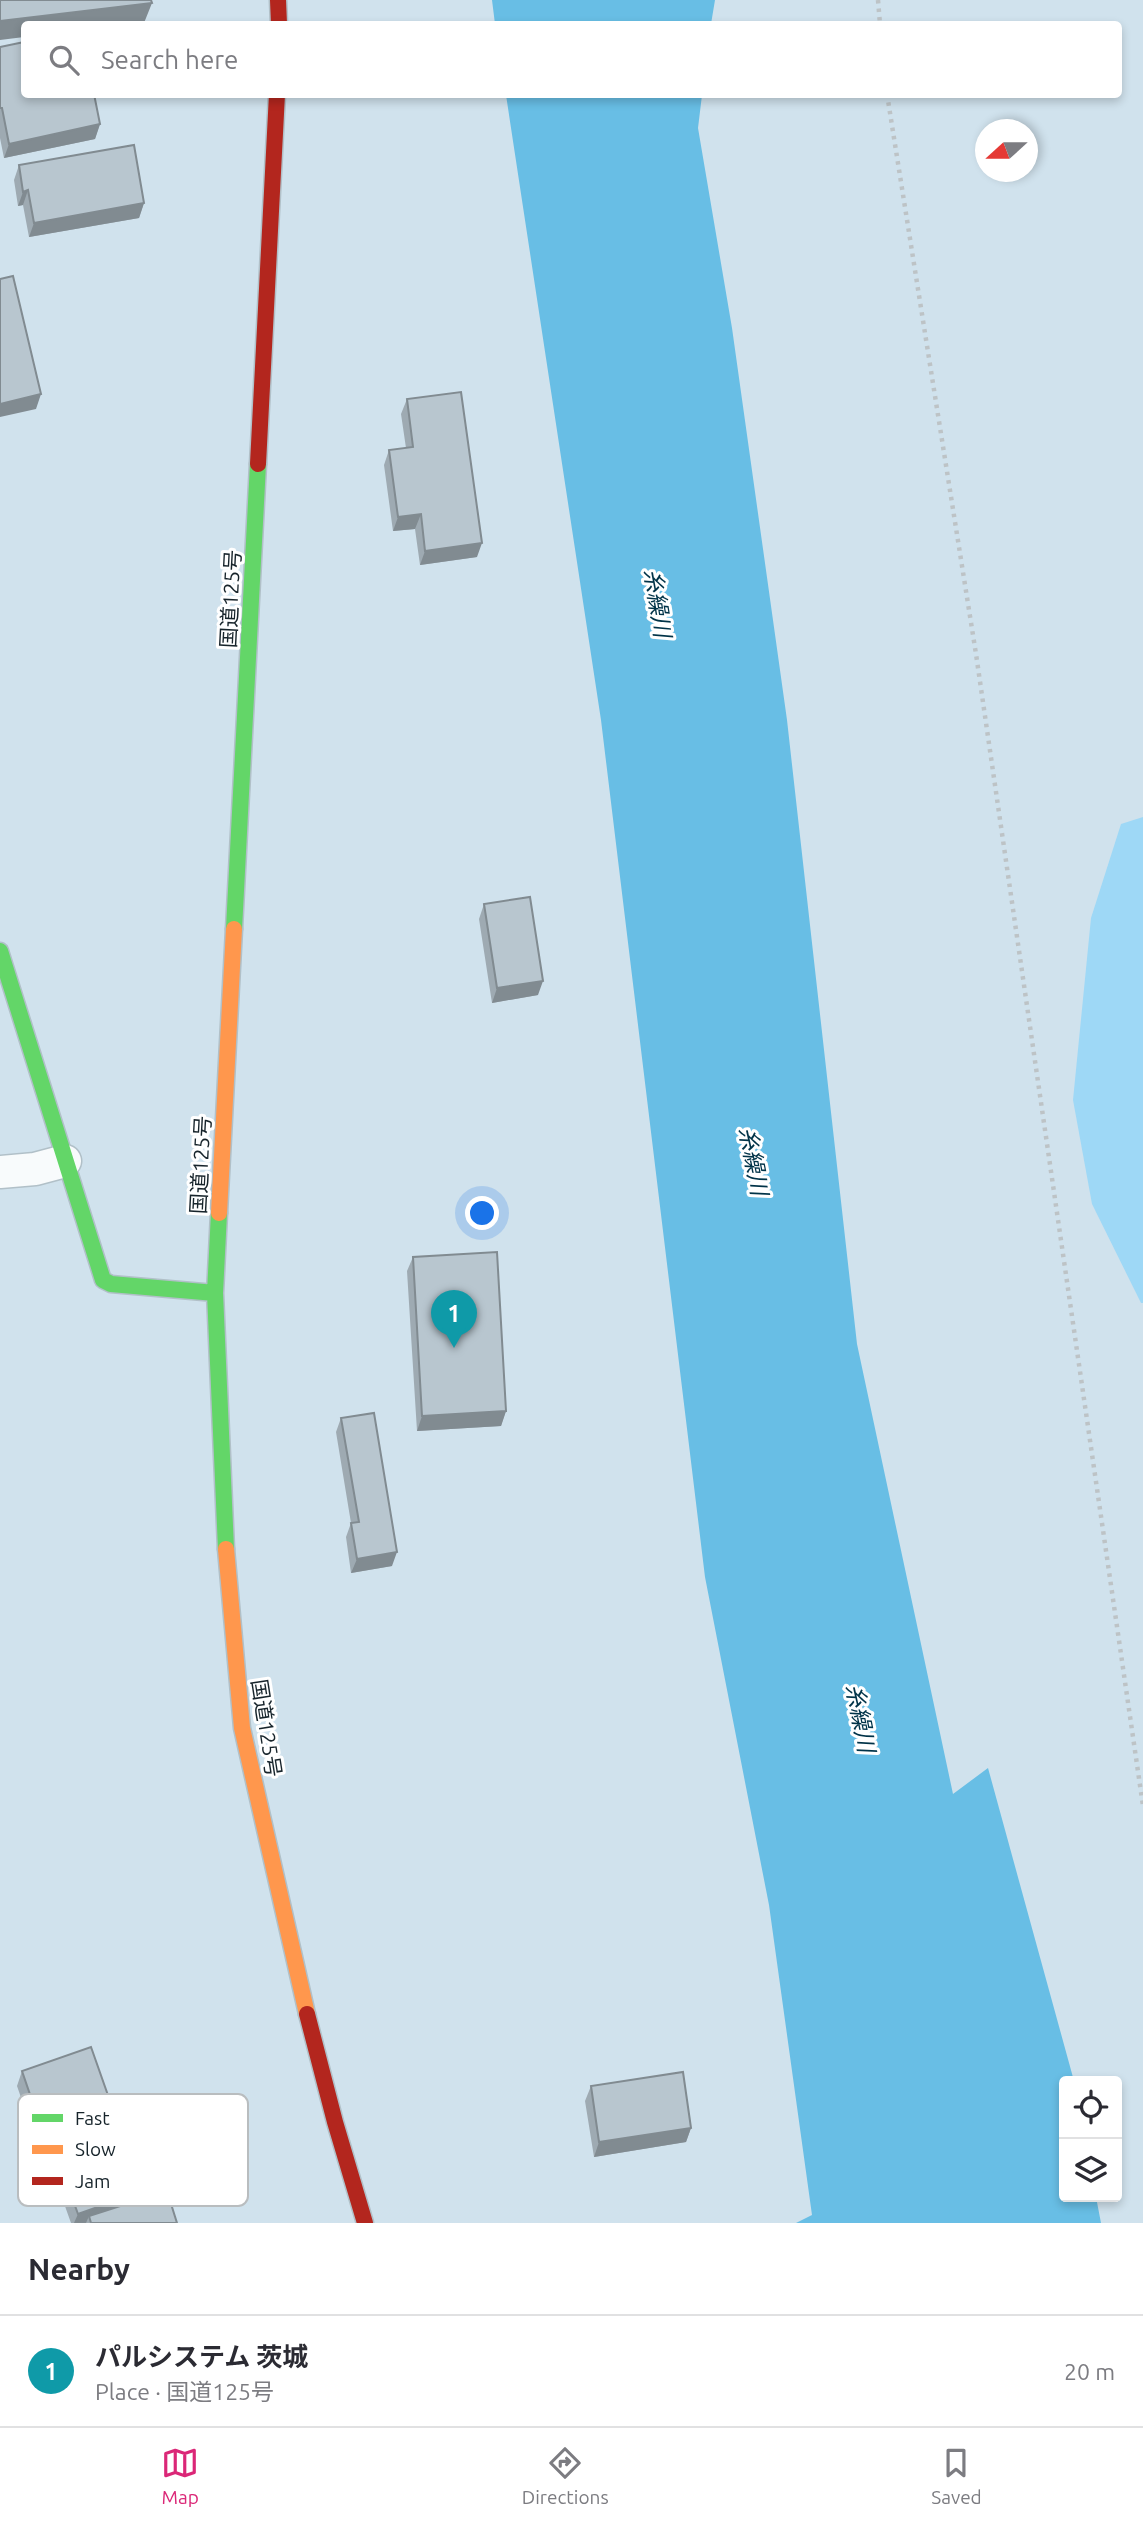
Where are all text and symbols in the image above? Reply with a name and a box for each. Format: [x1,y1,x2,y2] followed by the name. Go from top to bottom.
[21,21,1122,98] search box
[45,41,83,79] icon: search
[101,45,238,74] text: Search here
[975,119,1038,182] north arrow
[215,549,245,649] street label: 国道125号
[640,567,676,642] water label: 糸繰川
[185,1115,215,1215] street label: 国道125号
[735,1125,773,1200] water label: 糸繰川
[465,1196,499,1230] your location
[431,1290,477,1348] pin: 1
[247,1677,287,1779] street label: 国道125号
[842,1682,880,1757] water label: 糸繰川
[1059,2076,1122,2202] map controls
[1059,2076,1122,2139] button: locate
[18,2094,248,2206] legend
[75,2107,110,2129] text: Fast
[75,2138,116,2160] text: Slow
[1059,2139,1122,2202] button: layers
[75,2170,111,2192] text: Jam
[28,2252,130,2286] text: Nearby
[95,2342,308,2371] text: パルシステム 茨城
[45,2359,57,2384] text: 1
[1064,2359,1115,2384] text: 20 m
[95,2379,274,2404] text: Place · 国道125号
[161,2444,199,2508] tab: Map
[522,2444,609,2508] tab: Directions
[931,2444,982,2508] tab: Saved

